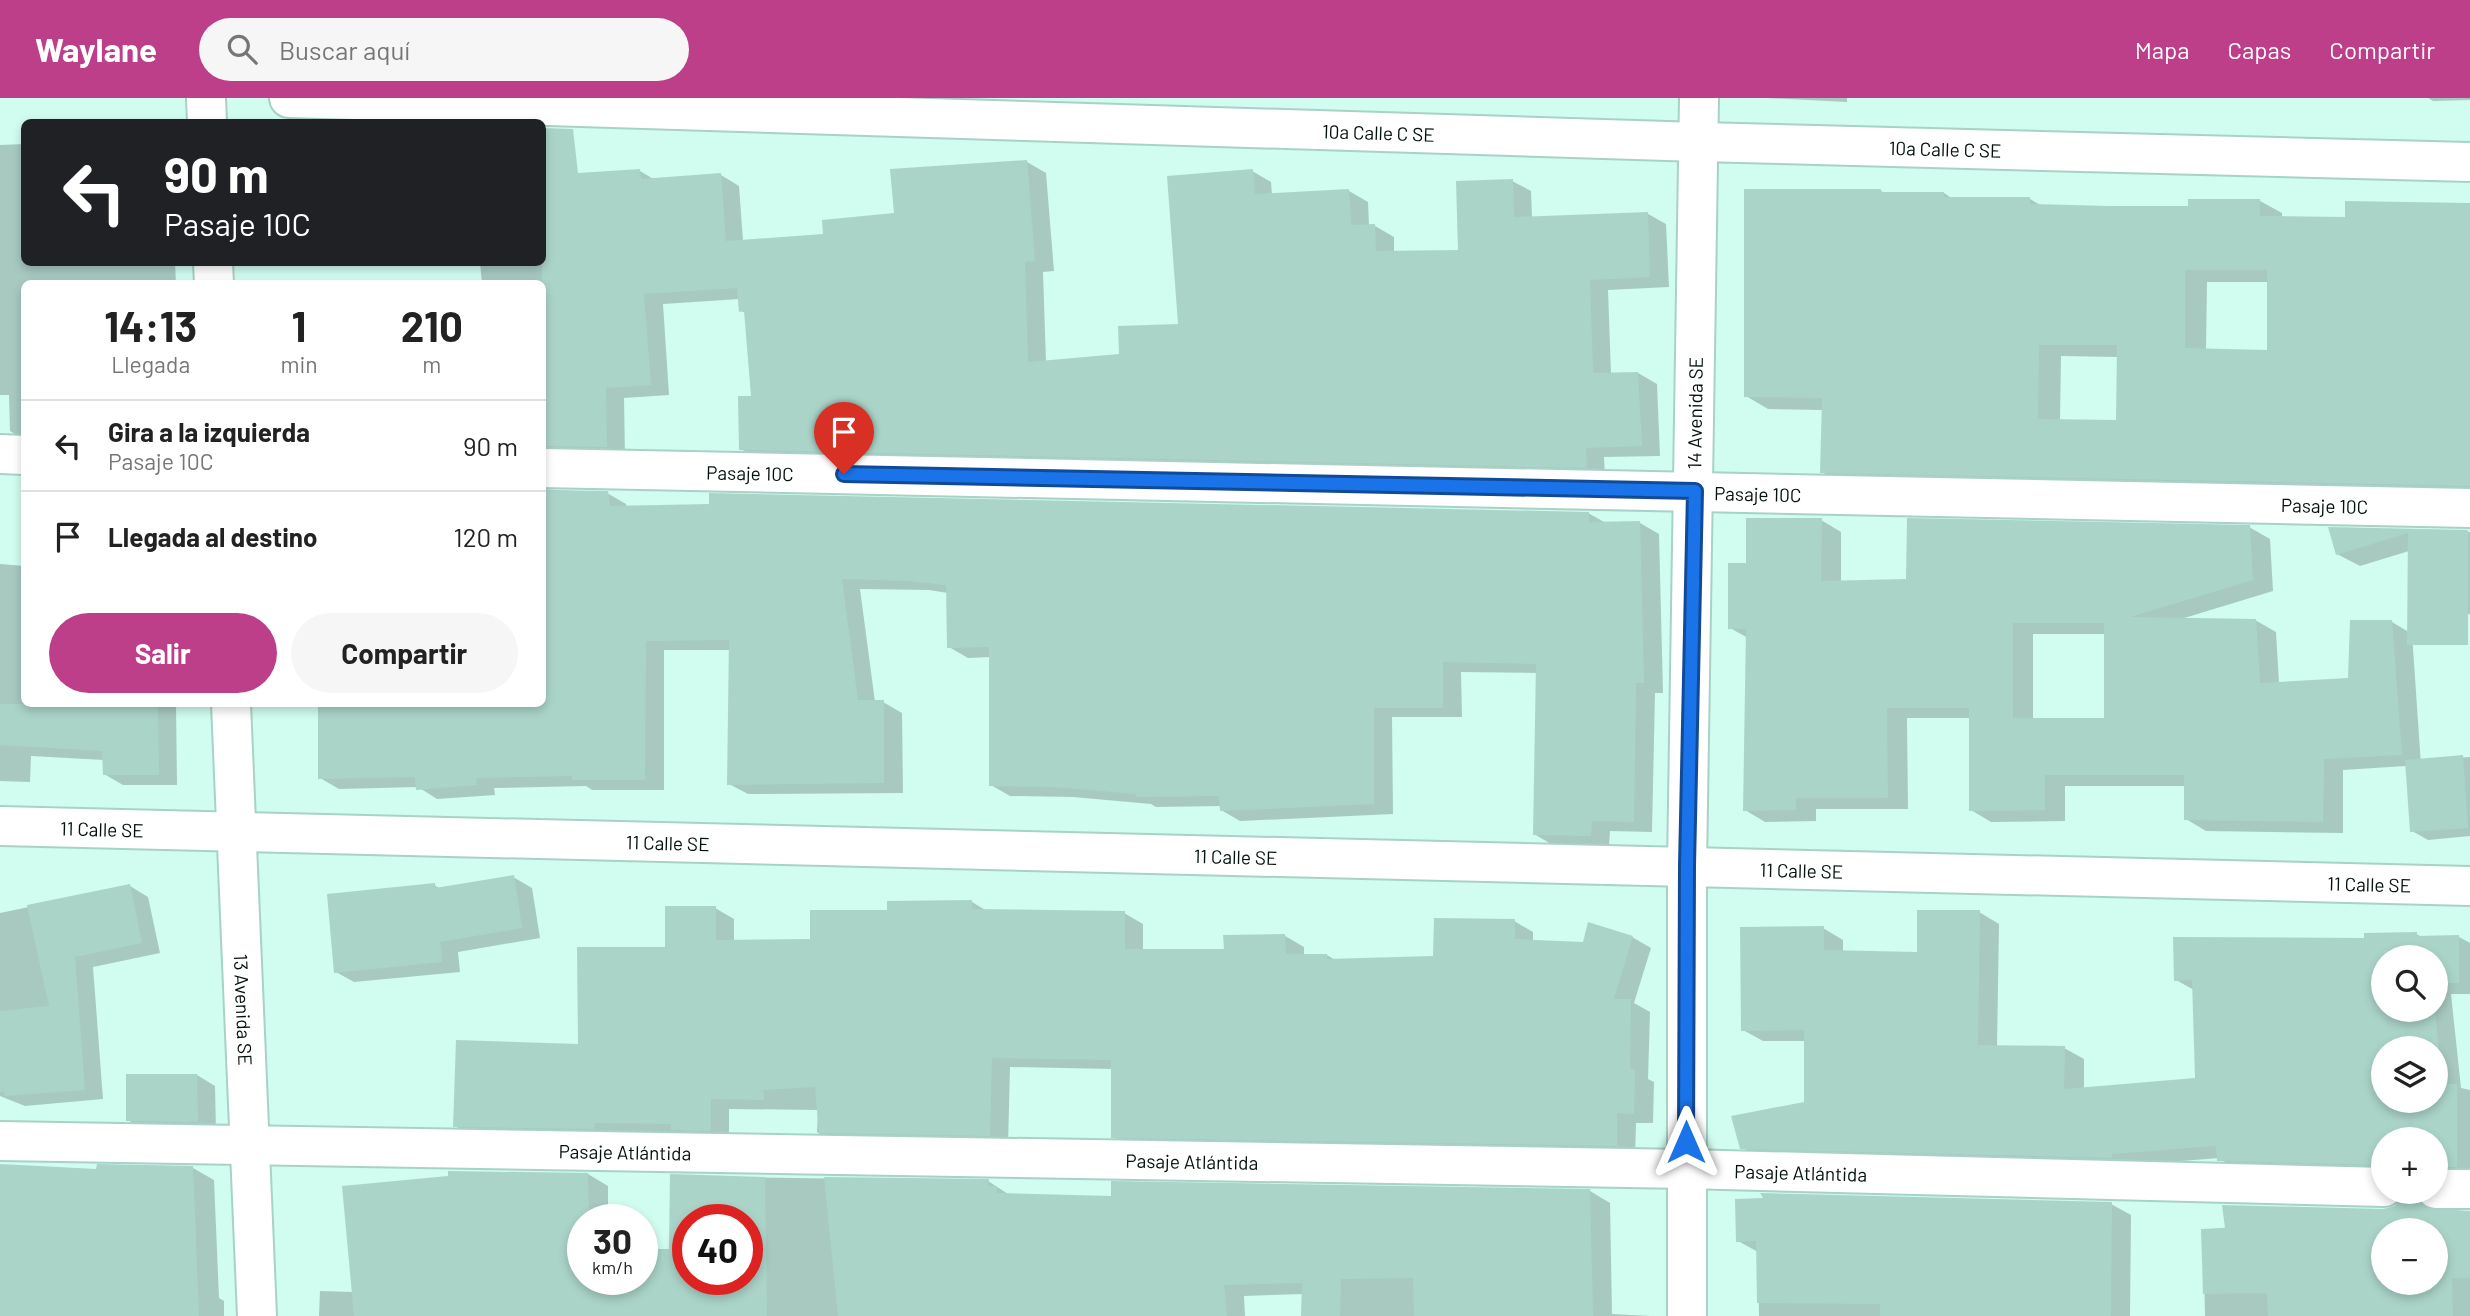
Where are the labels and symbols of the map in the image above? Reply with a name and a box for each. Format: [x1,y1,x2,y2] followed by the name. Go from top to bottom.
[1322,119,1435,145] street label: 10a Calle C SE
[1889,135,2002,161] street label: 10a Calle C SE
[1682,357,1706,469] street label: 14 Avenida SE
[814,402,874,474] pin
[706,460,794,485] street label: Pasaje 10C
[1714,481,1802,506] street label: Pasaje 10C
[2281,493,2369,517] street label: Pasaje 10C
[60,816,144,841] street label: 11 Calle SE
[626,830,710,855] street label: 11 Calle SE
[1194,844,1278,869] street label: 11 Calle SE
[1759,857,1844,882] street label: 11 Calle SE
[2327,871,2411,896] street label: 11 Calle SE
[230,953,258,1066] street label: 13 Avenida SE
[1649,1105,1723,1179] position arrow
[558,1139,692,1164] street label: Pasaje Atlántida
[1125,1148,1258,1173] street label: Pasaje Atlántida
[1734,1159,1867,1185] street label: Pasaje Atlántida
[672,1204,763,1295] speed limit sign: 40

